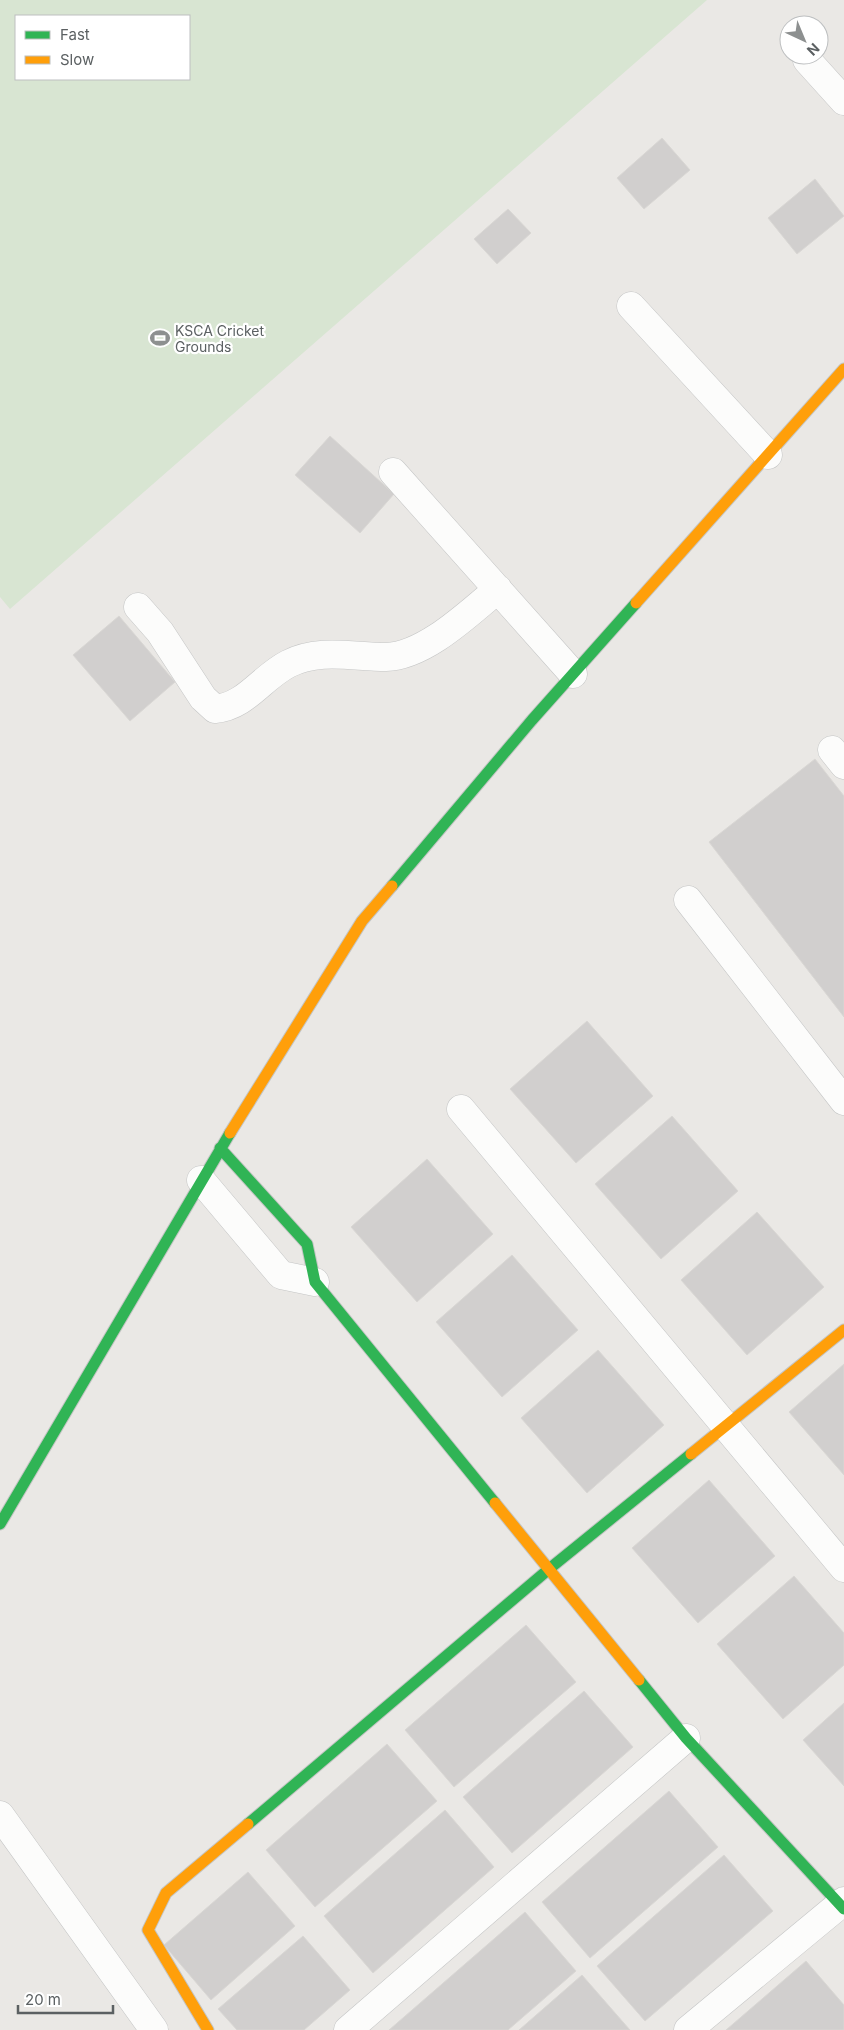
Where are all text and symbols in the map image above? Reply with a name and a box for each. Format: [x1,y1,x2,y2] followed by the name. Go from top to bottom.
[15,15,190,80] legend
[779,15,829,65] north arrow
[60,25,90,44] text: Fast
[804,40,823,60] text: N
[60,50,94,69] text: Slow
[175,322,264,355] place label: KSCA Cricket Grounds
[149,327,171,349] sports icon: KSCA Cricket Grounds
[18,1982,112,2014] scale bar
[25,1990,61,2009] text: 20 m

